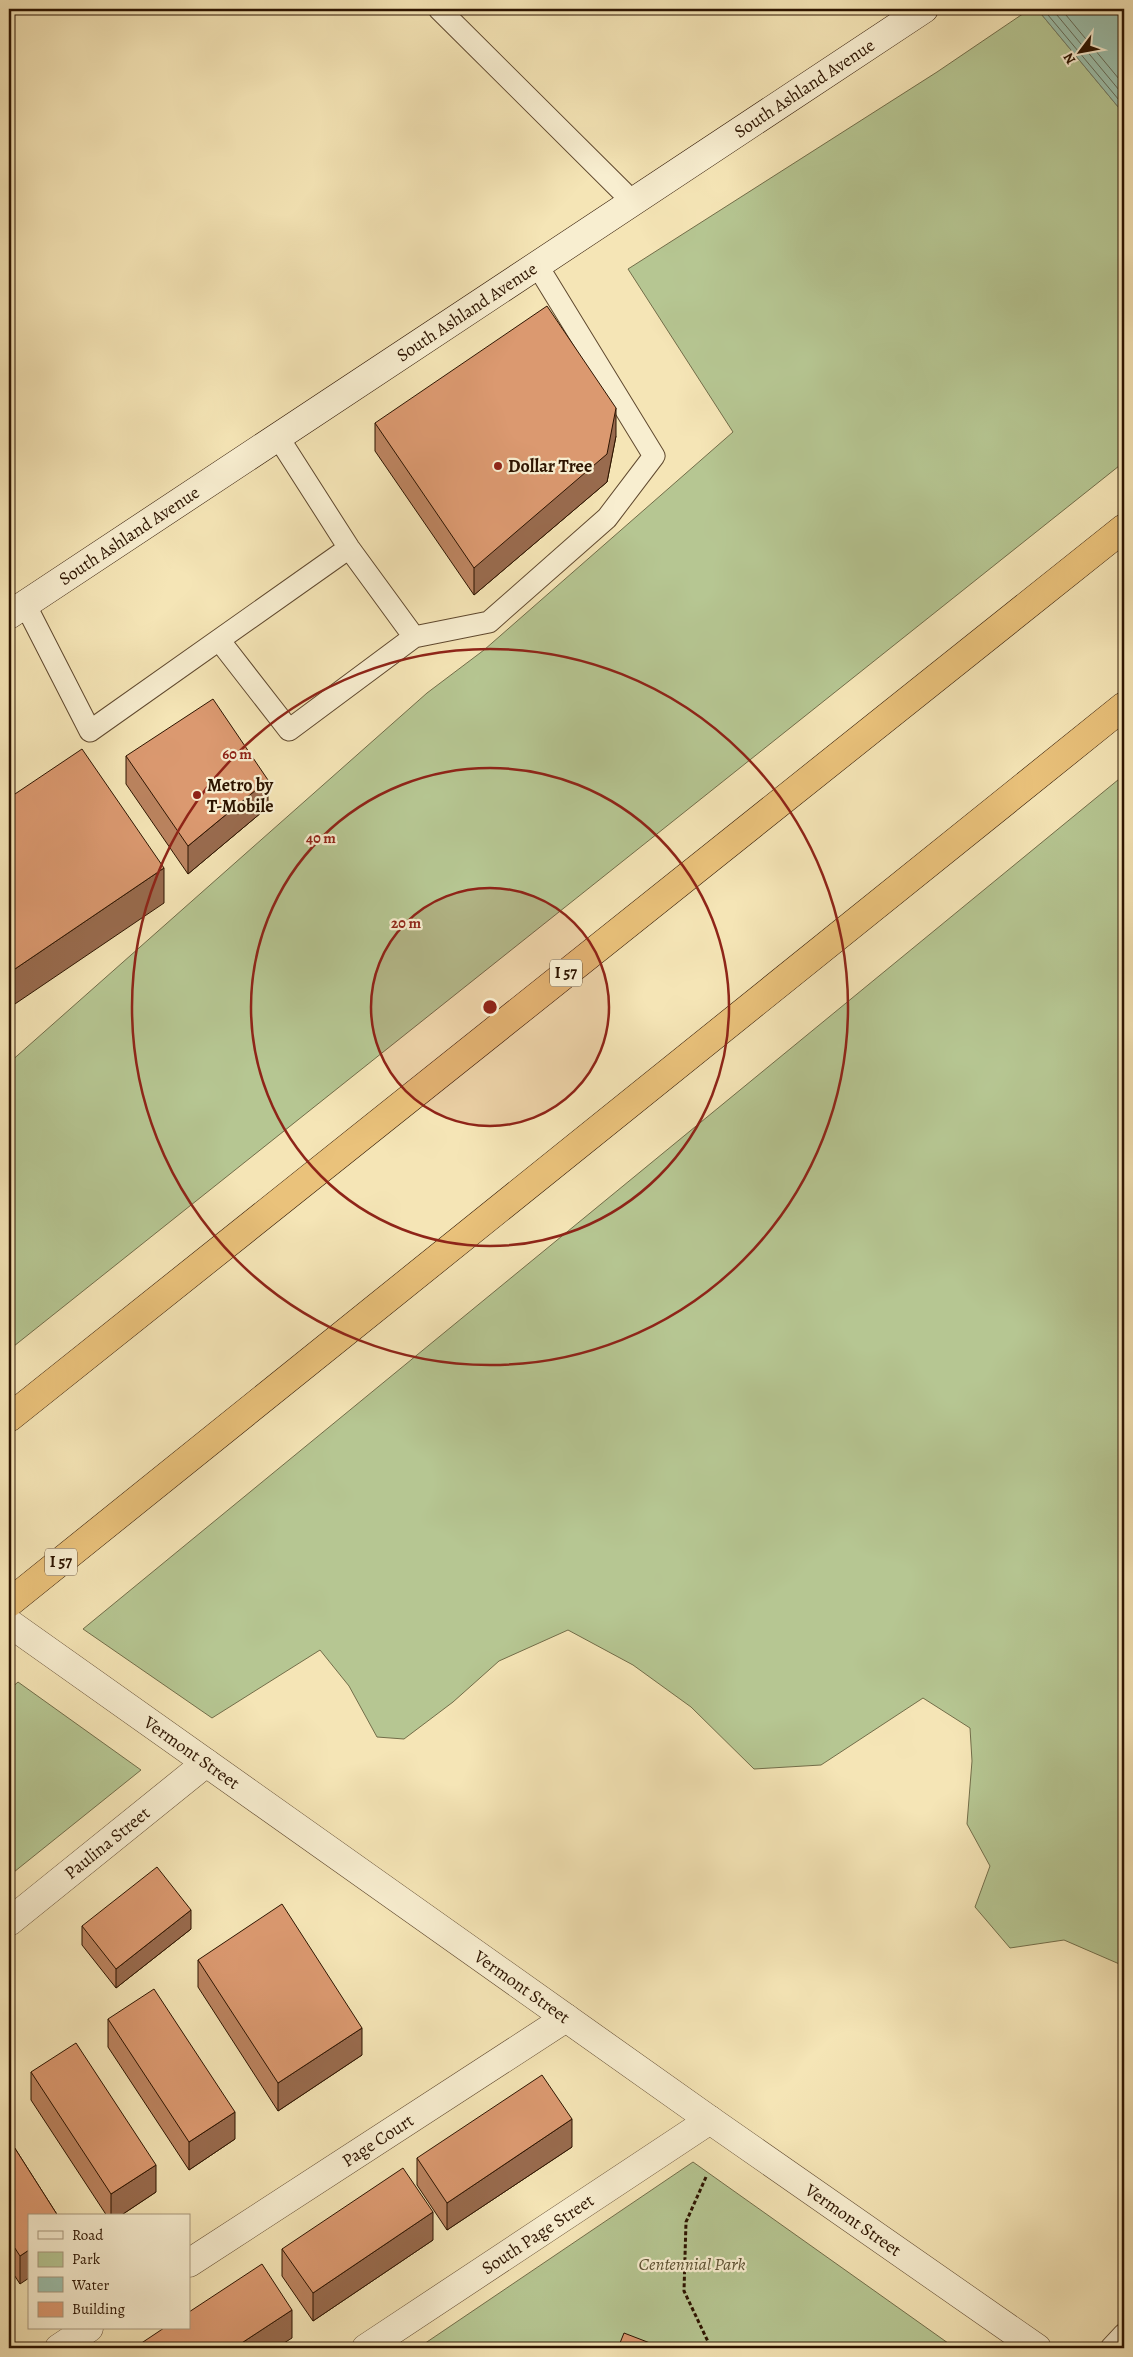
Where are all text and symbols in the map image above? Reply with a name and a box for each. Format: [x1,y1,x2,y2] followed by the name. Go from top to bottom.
[1056,28,1106,78] north arrow
[729,33,879,144] street label: South Ashland Avenue
[1059,49,1080,68] text: N
[392,257,542,367] street label: South Ashland Avenue
[508,454,592,478] place label: Dollar Tree
[492,460,504,472] marker: Dollar Tree
[54,480,204,591] street label: South Ashland Avenue
[222,744,252,764] text: 60 m
[207,773,274,818] place label: Metro by T-Mobile
[191,789,203,801] marker: Metro by T-Mobile
[306,828,336,848] text: 40 m
[391,913,421,933] text: 20 m
[550,960,582,986] road number: I 57
[481,998,499,1016] centre of rings
[45,1548,77,1575] road number: I 57
[138,1710,245,1795] street label: Vermont Street
[59,1801,155,1885] street label: Paulina Street
[469,1944,575,2029] street label: Vermont Street
[337,2108,418,2173] street label: Page Court
[800,2177,906,2262] street label: Vermont Street
[477,2188,599,2280] street label: South Page Street
[28,2214,190,2330] legend
[72,2225,104,2245] text: Road
[72,2249,101,2269] text: Park
[639,2252,745,2276] park label: Centennial Park
[71,2275,109,2295] text: Water
[72,2299,125,2319] text: Building

